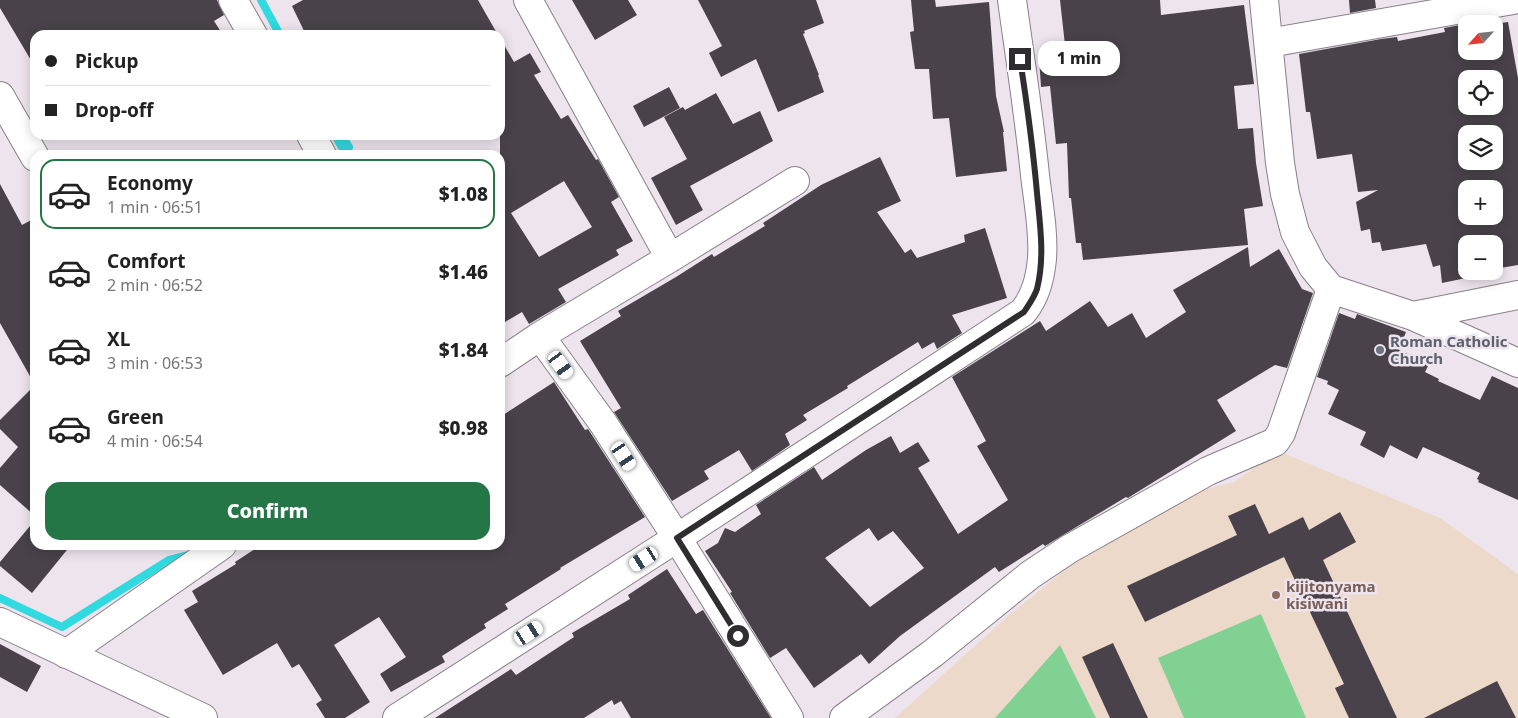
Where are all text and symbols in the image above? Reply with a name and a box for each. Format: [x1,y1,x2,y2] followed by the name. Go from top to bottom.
[1458,15,1502,60] north arrow
[1458,15,1503,280] map controls
[1038,42,1120,76] callout: 1 min
[1057,47,1101,69] text: 1 min
[75,48,138,74] text: Pickup
[1009,48,1031,70] route end
[1458,70,1503,115] button: locate
[75,97,154,123] text: Drop-off
[1458,125,1503,170] button: layers
[107,170,193,196] text: Economy
[47,172,92,217] icon: car
[1458,180,1503,225] button: +
[439,181,488,207] text: $1.08
[107,196,203,218] text: 1 min · 06:51
[1458,235,1503,280] button: −
[107,248,186,274] text: Comfort
[47,250,92,295] icon: car
[439,259,488,285] text: $1.46
[107,274,203,296] text: 2 min · 06:52
[107,326,130,352] text: XL
[47,328,92,373] icon: car
[1390,331,1508,368] place label: Roman Catholic Church
[439,337,488,363] text: $1.84
[1374,344,1386,356] marker: Roman Catholic Church
[546,348,575,382] car
[107,352,203,374] text: 3 min · 06:53
[107,404,164,430] text: Green
[47,406,92,451] icon: car
[439,415,488,441] text: $0.98
[107,430,203,452] text: 4 min · 06:54
[609,439,638,473] car
[45,482,490,540] button: Confirm
[627,545,660,573] car
[1286,576,1376,613] place label: kijitonyama kisiwani
[1270,589,1282,601] marker: kijitonyama kisiwani
[512,619,545,647] car
[727,625,749,647] route start

